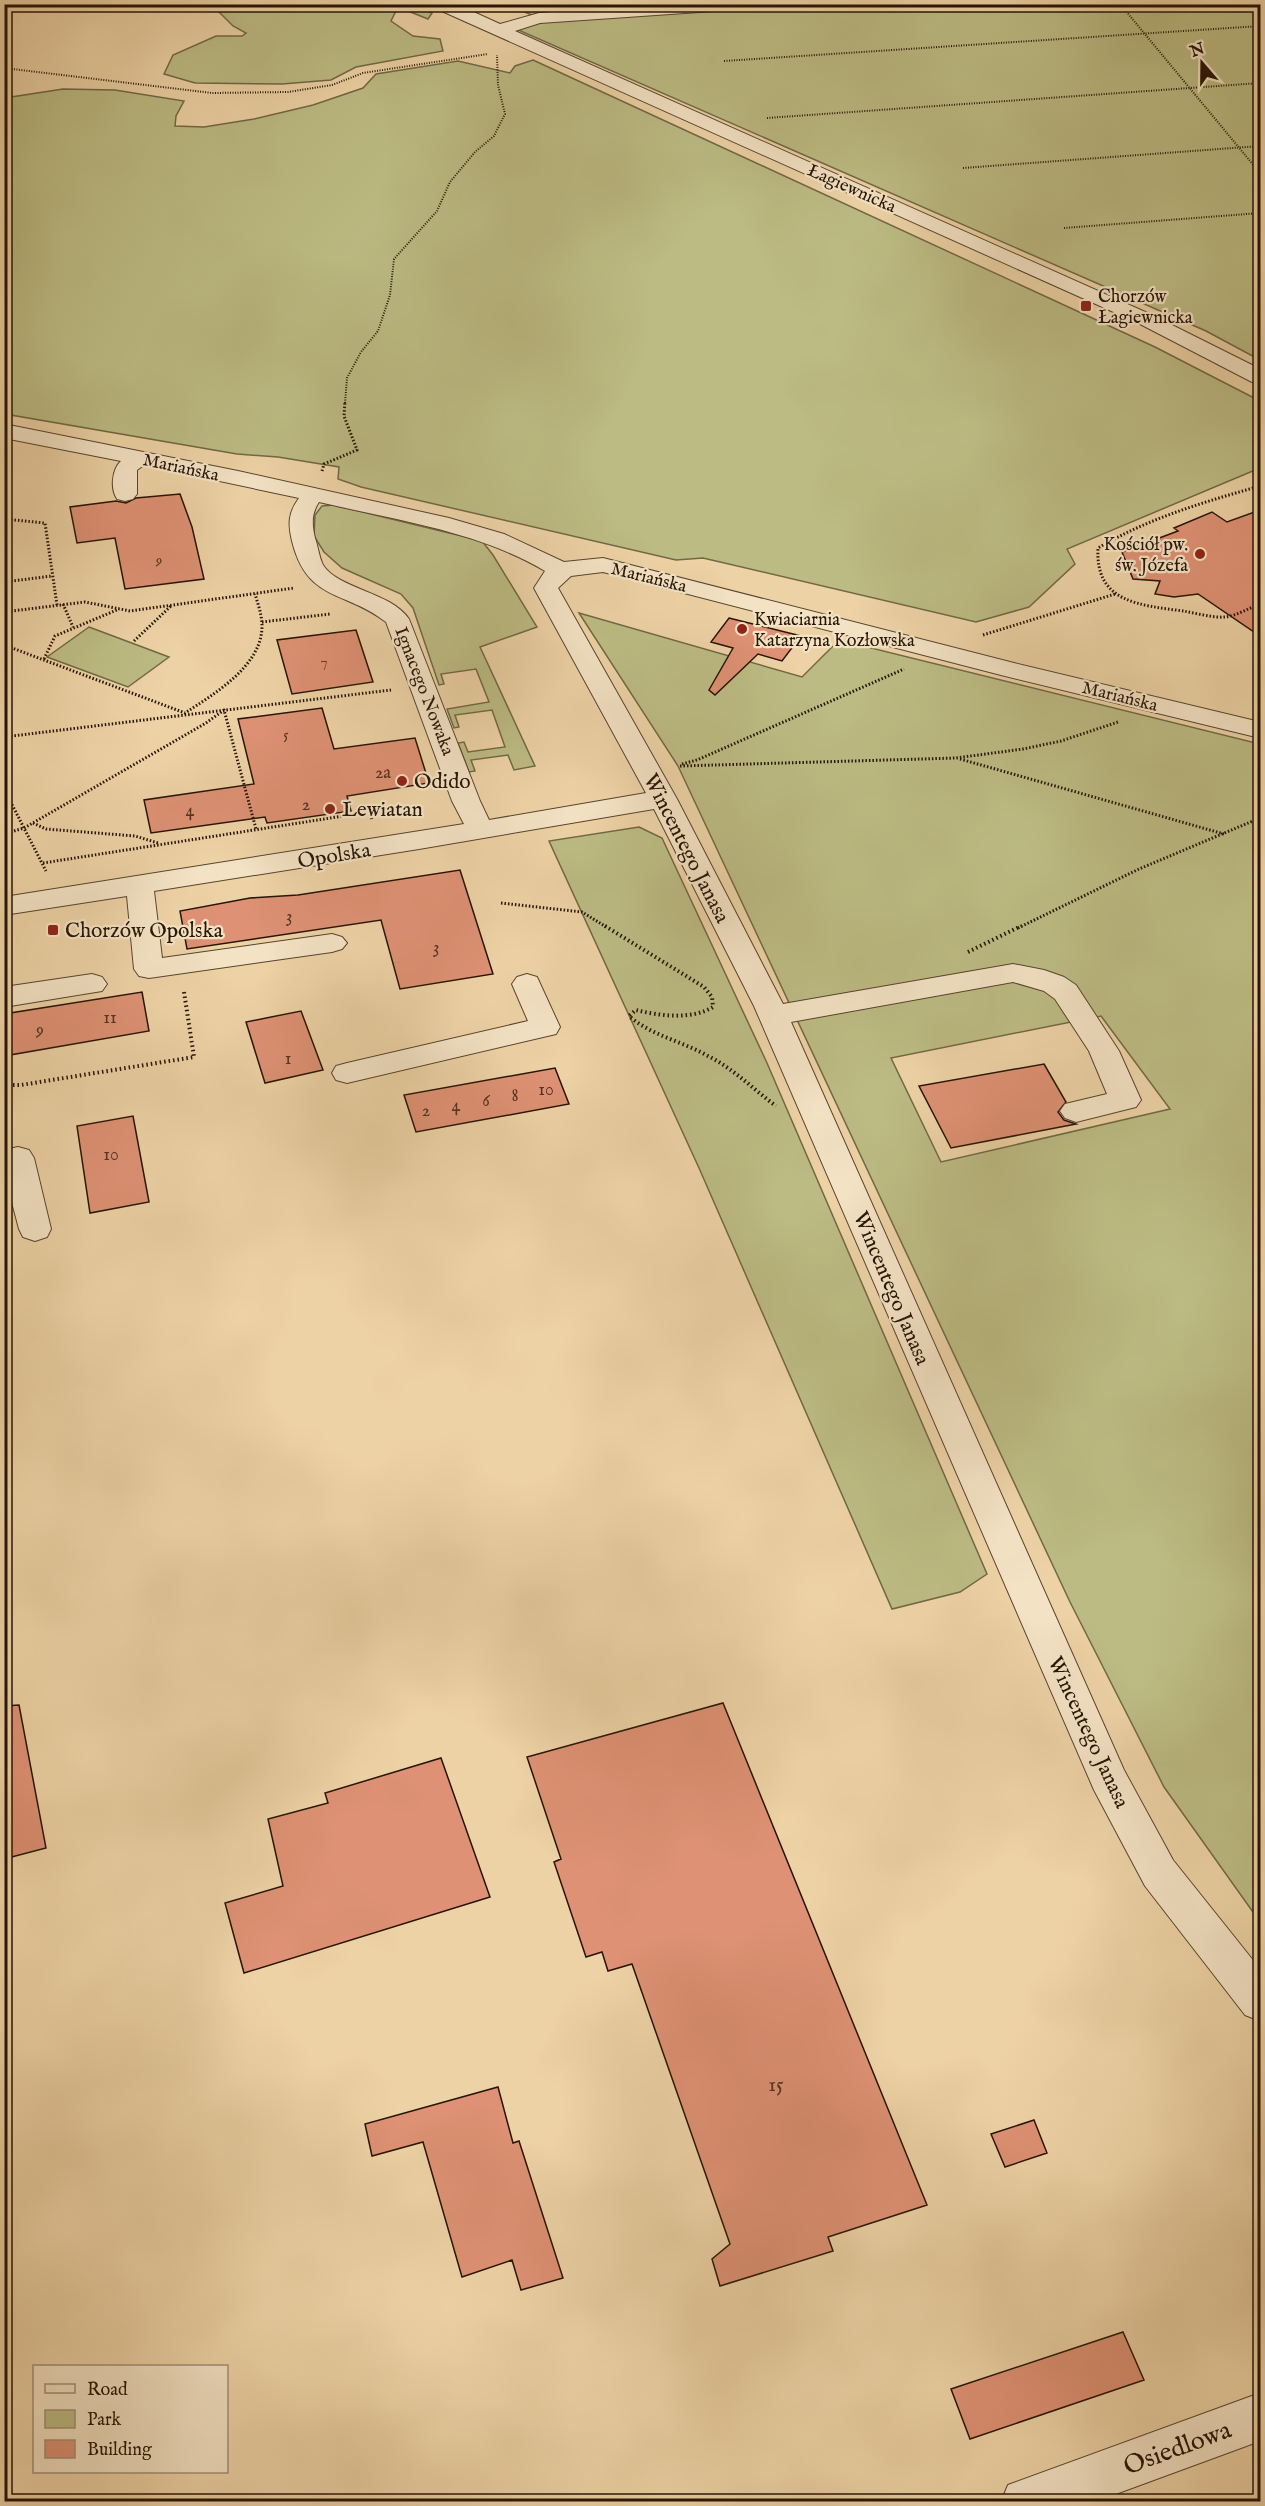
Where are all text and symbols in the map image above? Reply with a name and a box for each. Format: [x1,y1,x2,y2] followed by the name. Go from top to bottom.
[1172,33,1232,93] north arrow
[1187,39,1208,63] text: N
[803,160,899,219] street label: Łagiewnicka
[1098,286,1193,330] place label: Chorzów Łagiewnicka
[1079,299,1093,313] marker: Chorzów Łagiewnicka
[141,449,221,488] street label: Mariańska
[1103,534,1188,578] place label: Kościół pw. św. Józefa
[1193,547,1207,561] marker: Kościół pw. św. Józefa
[155,551,162,570] house number: 9
[608,558,689,599] street label: Mariańska
[754,609,915,653] place label: Kwiaciarnia Katarzyna Kozłowska
[735,622,749,636] marker: Kwiaciarnia Katarzyna Kozłowska
[389,624,459,759] street label: Ignacego Nowaka
[320,652,328,671] house number: 7
[1079,677,1160,718] street label: Mariańska
[283,725,289,744] house number: 5
[375,762,391,785] house number: 2a
[414,769,471,796] place label: Odido
[636,769,735,929] street label: Wincentego Janasa
[395,774,409,788] marker: Odido
[302,794,310,817] house number: 2
[342,797,423,824] place label: Lewiatan
[186,800,195,823] house number: 4
[323,802,337,816] marker: Lewiatan
[296,837,374,876] street label: Opolska
[286,906,292,929] house number: 3
[65,918,224,945] place label: Chorzów Opolska
[46,923,60,937] marker: Chorzów Opolska
[433,937,439,960] house number: 3
[103,1007,117,1030] house number: 11
[35,1019,44,1042] house number: 9
[285,1048,291,1071] house number: 1
[538,1079,554,1102] house number: 10
[511,1085,519,1108] house number: 8
[482,1090,490,1113] house number: 6
[452,1095,461,1118] house number: 4
[422,1100,430,1123] house number: 2
[103,1144,119,1167] house number: 10
[846,1208,936,1370] street label: Wincentego Janasa
[1041,1652,1135,1814] street label: Wincentego Janasa
[768,2072,784,2099] house number: 15
[33,2365,228,2473] legend
[87,2379,128,2402] text: Road
[87,2409,122,2432] text: Park
[1119,2413,1237,2483] street label: Osiedlowa
[87,2439,152,2462] text: Building

